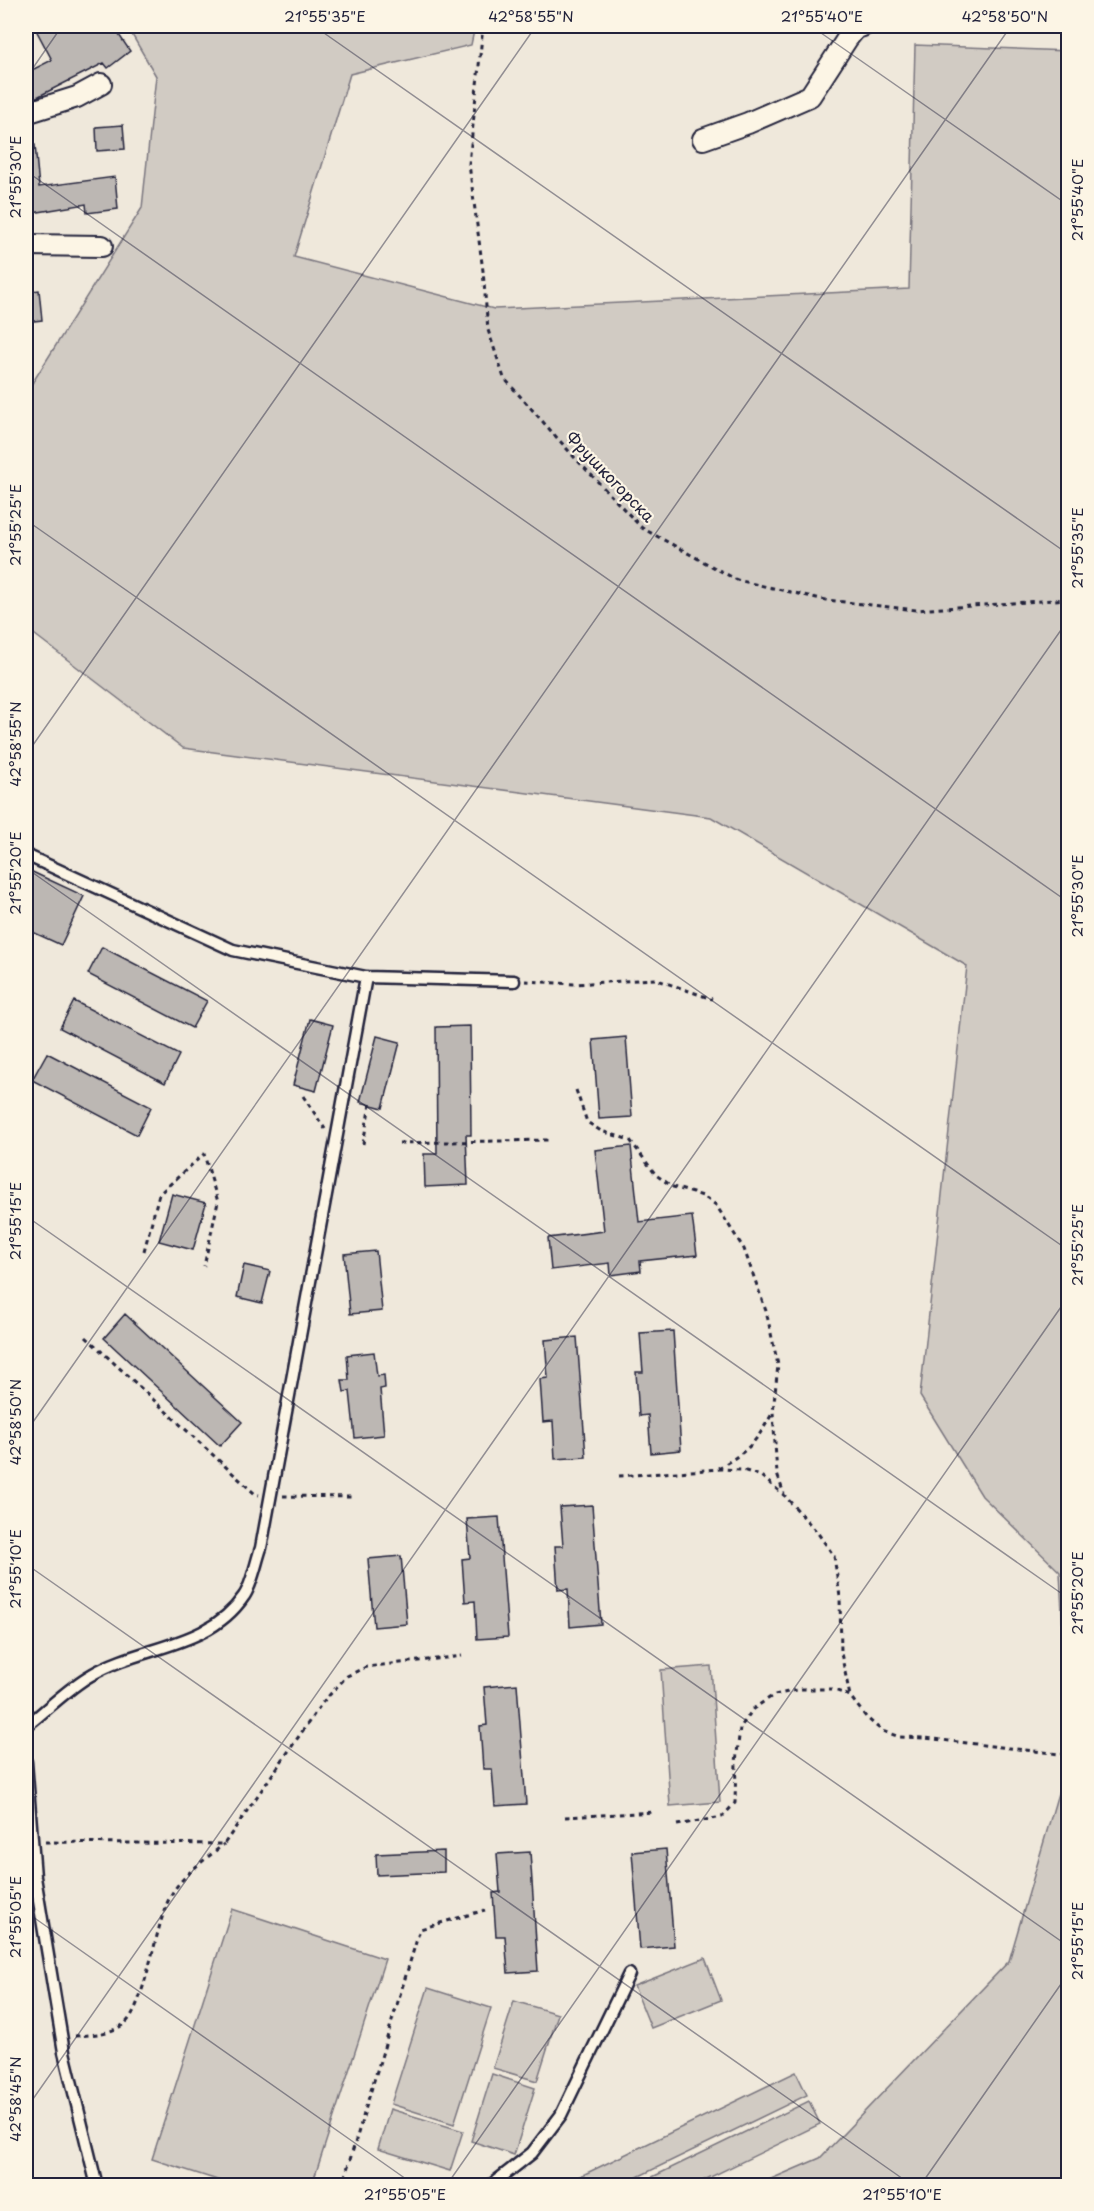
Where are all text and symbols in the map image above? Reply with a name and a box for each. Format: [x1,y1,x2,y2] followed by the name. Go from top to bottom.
[284,4,366,27] text: 21°55'35"E
[488,4,574,27] text: 42°58'55"N
[781,4,863,27] text: 21°55'40"E
[962,4,1048,27] text: 42°58'50"N
[3,136,26,218] text: 21°55'30"E
[1065,159,1088,241] text: 21°55'40"E
[561,425,661,527] street label: Фрушкогорска
[3,484,26,566] text: 21°55'25"E
[1065,507,1088,589] text: 21°55'35"E
[3,701,26,787] text: 42°58'55"N
[3,831,26,915] text: 21°55'20"E
[1065,855,1088,937] text: 21°55'30"E
[3,1182,26,1260] text: 21°55'15"E
[1065,1204,1088,1286] text: 21°55'25"E
[3,1379,26,1465] text: 42°58'50"N
[3,1529,26,1609] text: 21°55'10"E
[1065,1551,1088,1635] text: 21°55'20"E
[3,1876,26,1958] text: 21°55'05"E
[1065,1902,1088,1980] text: 21°55'15"E
[3,2056,26,2142] text: 42°58'45"N
[364,2182,446,2205] text: 21°55'05"E
[862,2182,942,2205] text: 21°55'10"E

